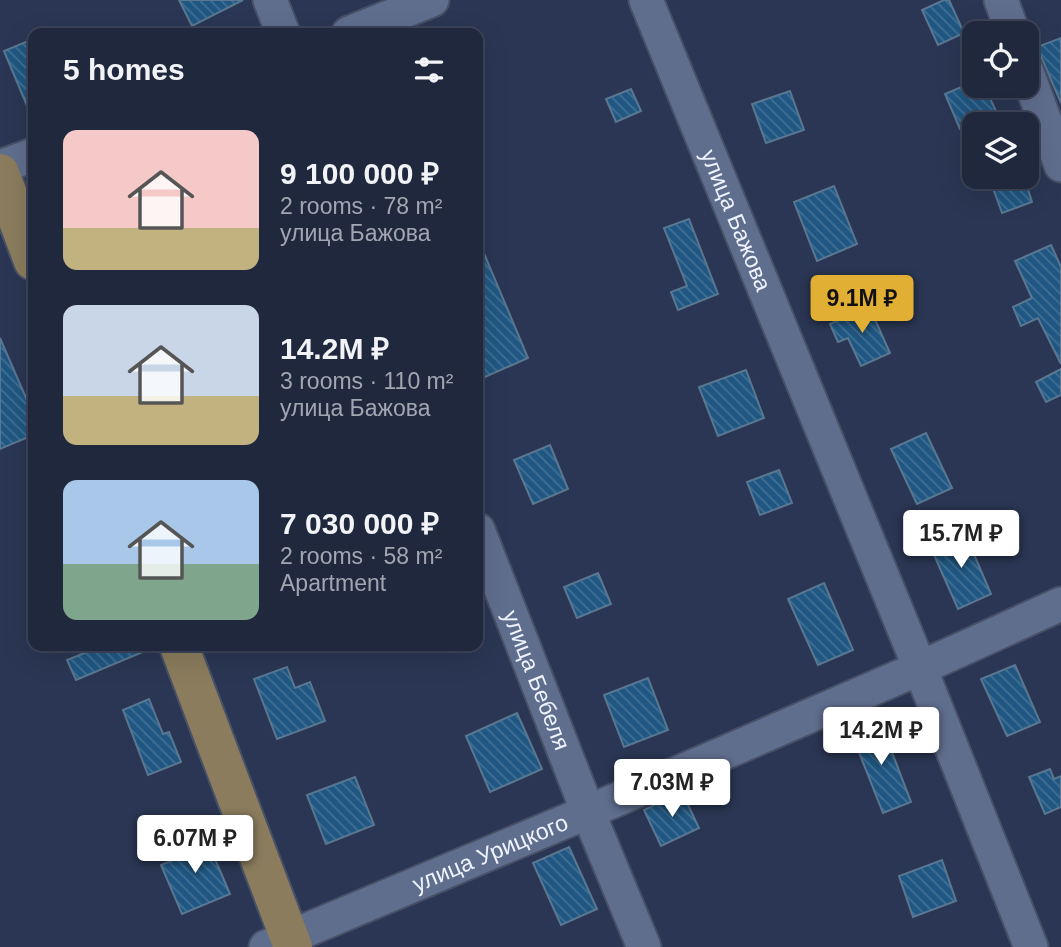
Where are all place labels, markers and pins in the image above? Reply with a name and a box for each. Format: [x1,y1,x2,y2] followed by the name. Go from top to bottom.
[805,276,919,335] pin: 9.1M ₽
[896,510,1026,570] pin: 15.7M ₽
[816,708,946,767] pin: 14.2M ₽
[607,760,737,819] pin: 7.03M ₽
[130,816,260,875] pin: 6.07M ₽

